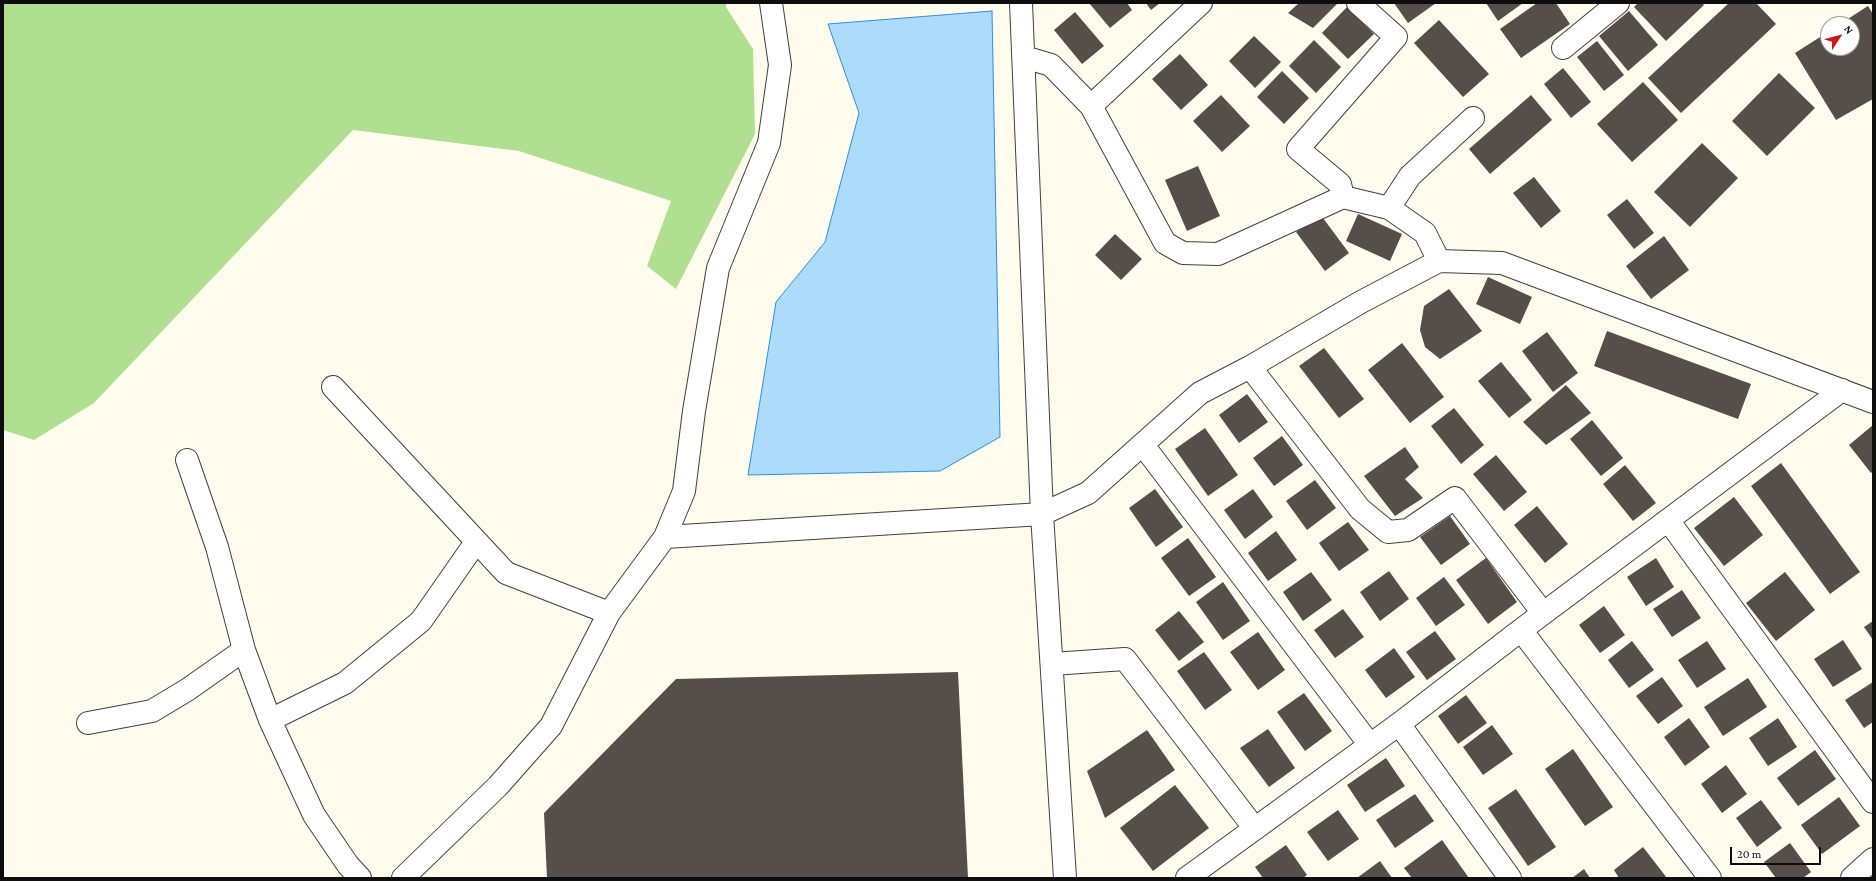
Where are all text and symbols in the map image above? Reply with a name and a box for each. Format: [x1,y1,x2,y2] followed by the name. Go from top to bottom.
[1820,16,1860,56] north arrow
[1842,23,1856,36] text: N
[1732,839,1823,865] scale bar
[1737,847,1761,861] text: 20 m

